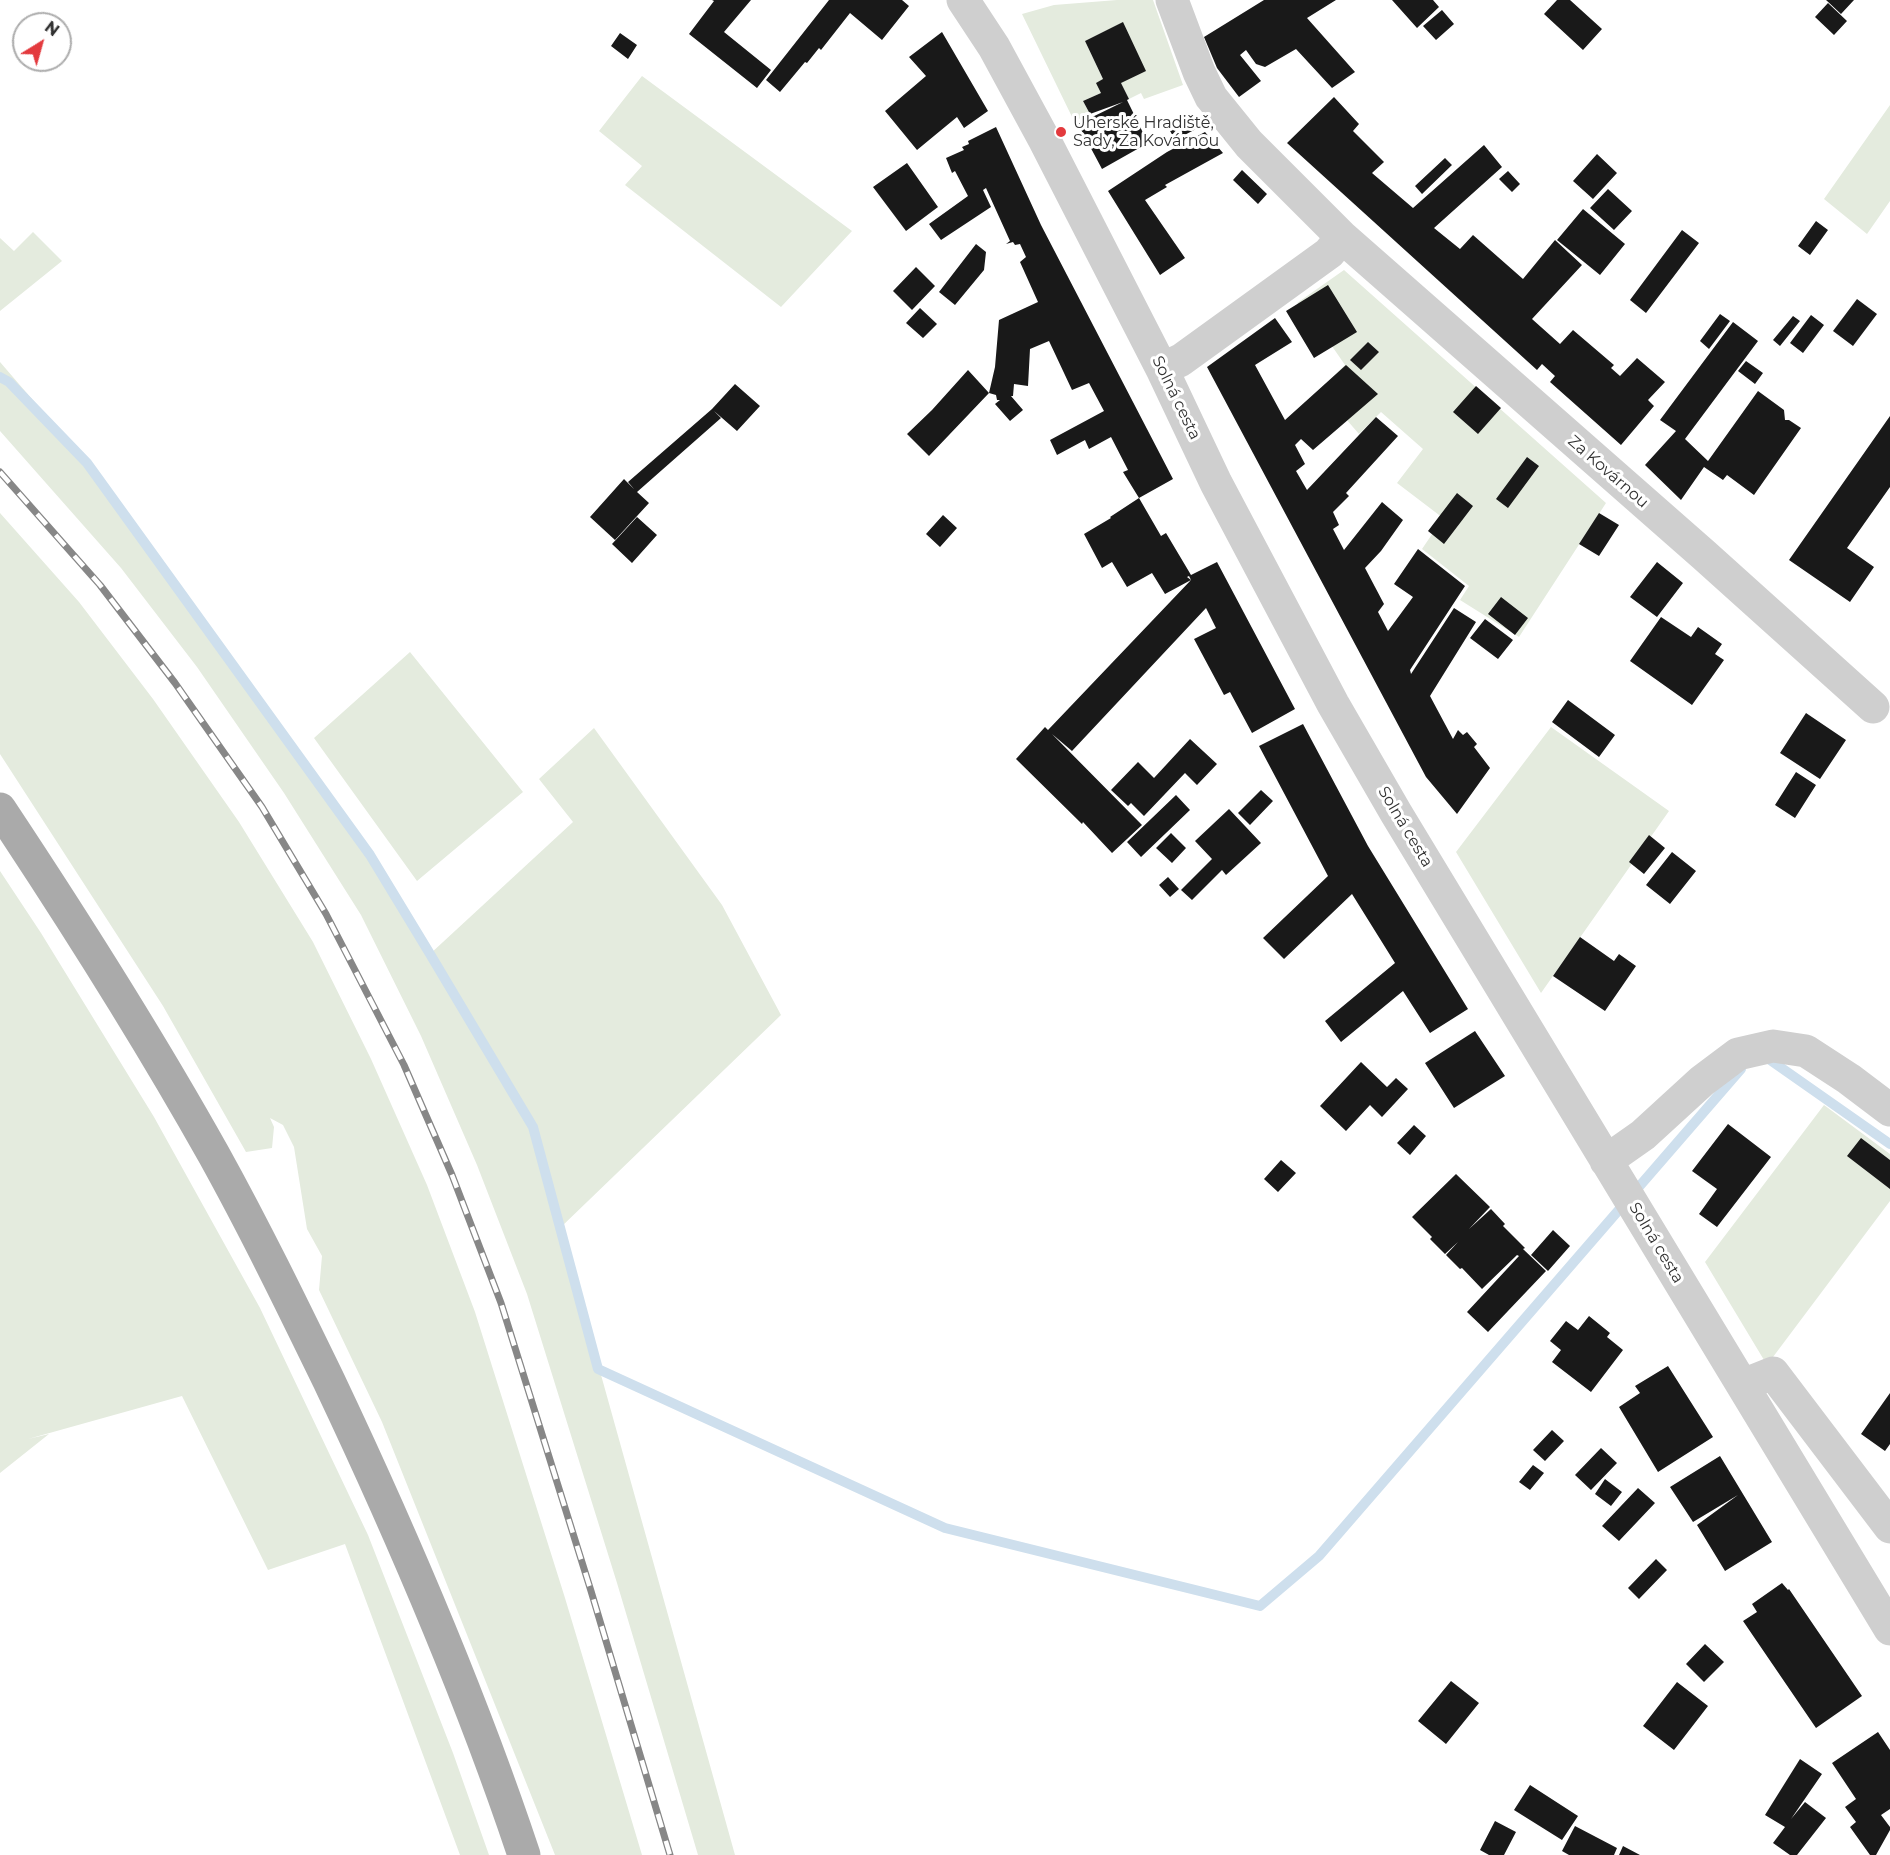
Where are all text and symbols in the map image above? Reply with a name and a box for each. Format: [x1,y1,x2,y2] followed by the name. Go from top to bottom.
[12,12,72,72] north arrow
[41,17,63,40] text: N
[1073,113,1219,151] place label: Uherské Hradiště, Sady, Za Kovárnou
[1054,125,1068,139] marker: Uherské Hradiště, Sady, Za Kovárnou
[1148,353,1204,443] street label: Solná cesta
[1564,432,1652,512] street label: Za Kovárnou
[1373,783,1437,871] street label: Solná cesta
[1624,1199,1688,1287] street label: Solná cesta

